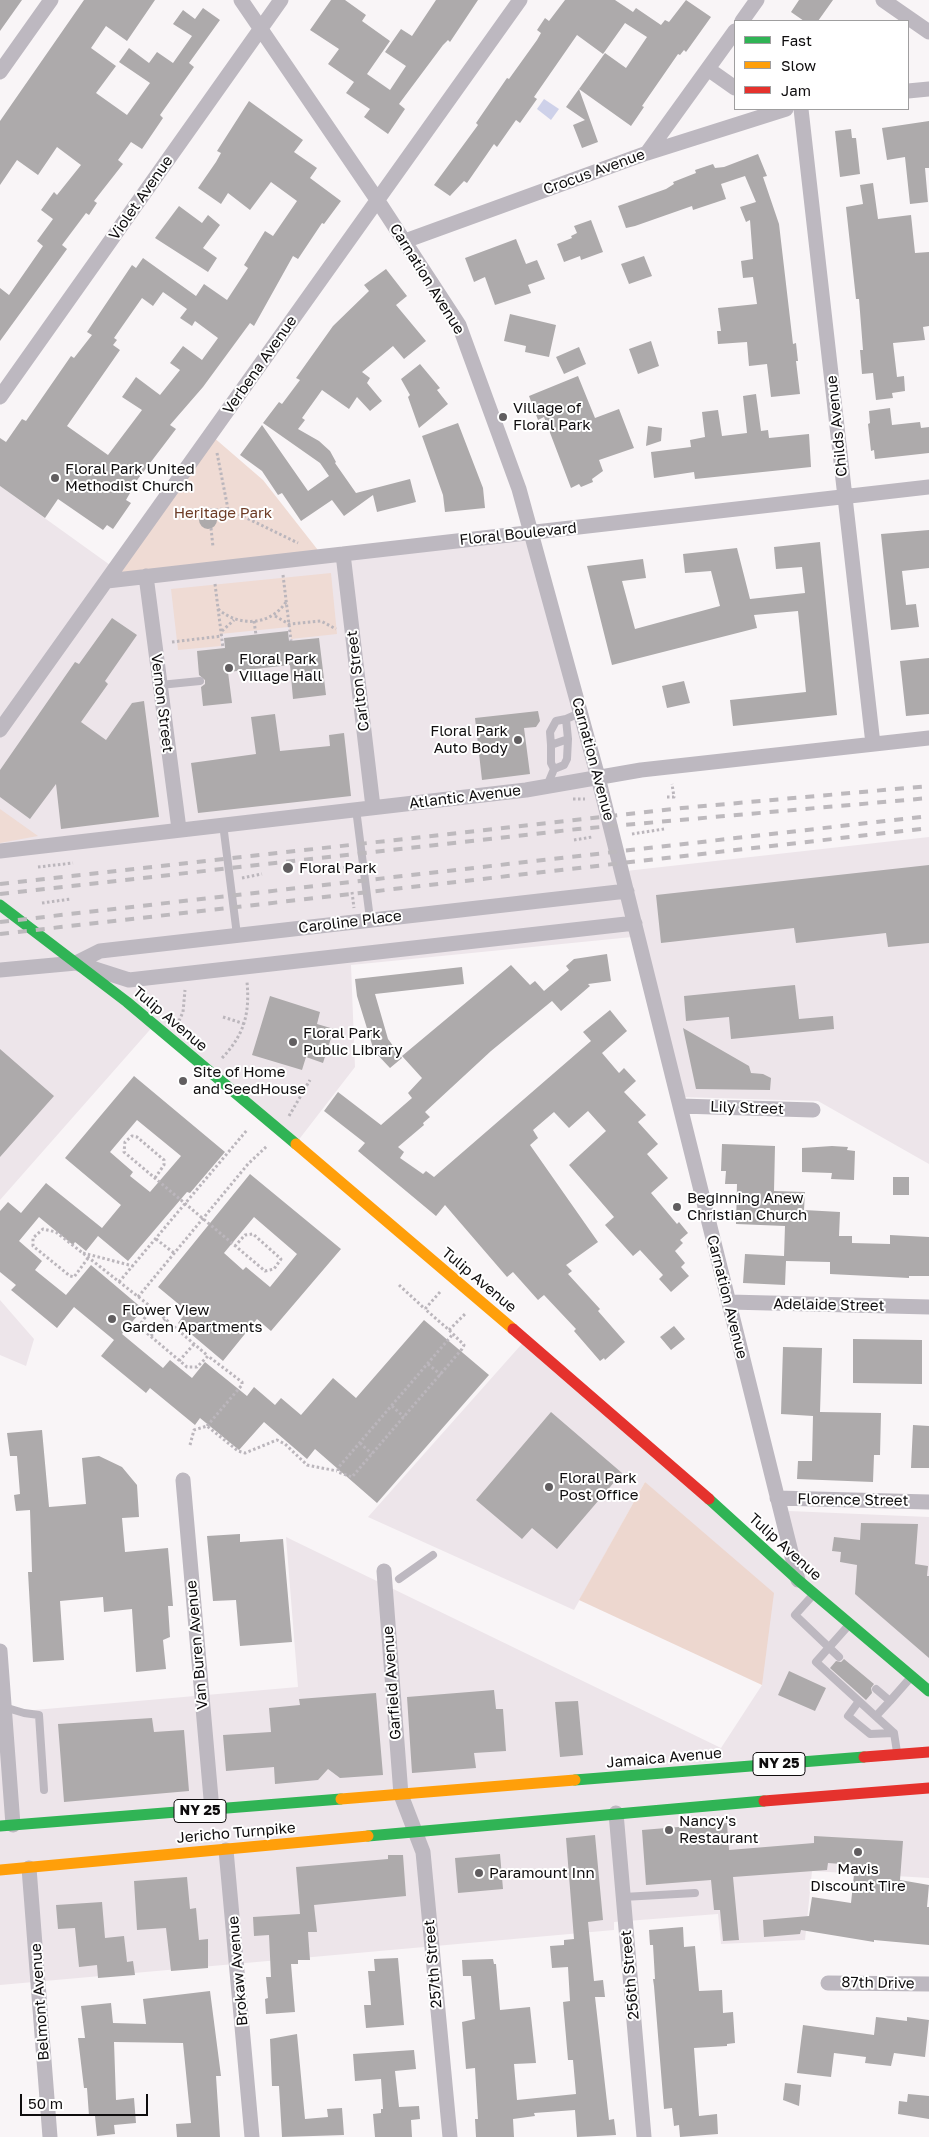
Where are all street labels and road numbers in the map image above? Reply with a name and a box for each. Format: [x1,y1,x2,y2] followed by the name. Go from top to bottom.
[541,145,647,199] street label: Crocus Avenue
[105,152,177,244] street label: Violet Avenue
[386,220,468,338] street label: Carnation Avenue
[219,312,301,418] street label: Verbena Avenue
[823,374,851,478] street label: Childs Avenue
[458,519,578,549] street label: Floral Boulevard
[343,630,373,732] street label: Carlton Street
[147,653,177,753] street label: Vernon Street
[568,695,618,823] street label: Carnation Avenue
[408,781,522,813] street label: Atlantic Avenue
[297,907,403,937] street label: Caroline Place
[129,983,211,1055] street label: Tulip Avenue
[710,1098,784,1118] street label: Lily Street
[703,1233,751,1361] street label: Carnation Avenue
[438,1244,520,1316] street label: Tulip Avenue
[773,1295,885,1315] street label: Adelaide Street
[797,1490,909,1510] street label: Florence Street
[745,1510,825,1584] street label: Tulip Avenue
[182,1579,212,1711] street label: Van Buren Avenue
[379,1626,405,1740] street label: Garfield Avenue
[605,1744,723,1772] street label: Jamaica Avenue
[753,1752,805,1776] road number: NY 25
[174,1800,226,1822] road number: NY 25
[176,1819,296,1847] street label: Jericho Turnpike
[224,1915,252,2027] street label: Brokaw Avenue
[420,1919,446,2009] street label: 257th Street
[617,1929,643,2021] street label: 256th Street
[27,1943,53,2061] street label: Belmont Avenue
[841,1973,915,1993] street label: 87th Drive

